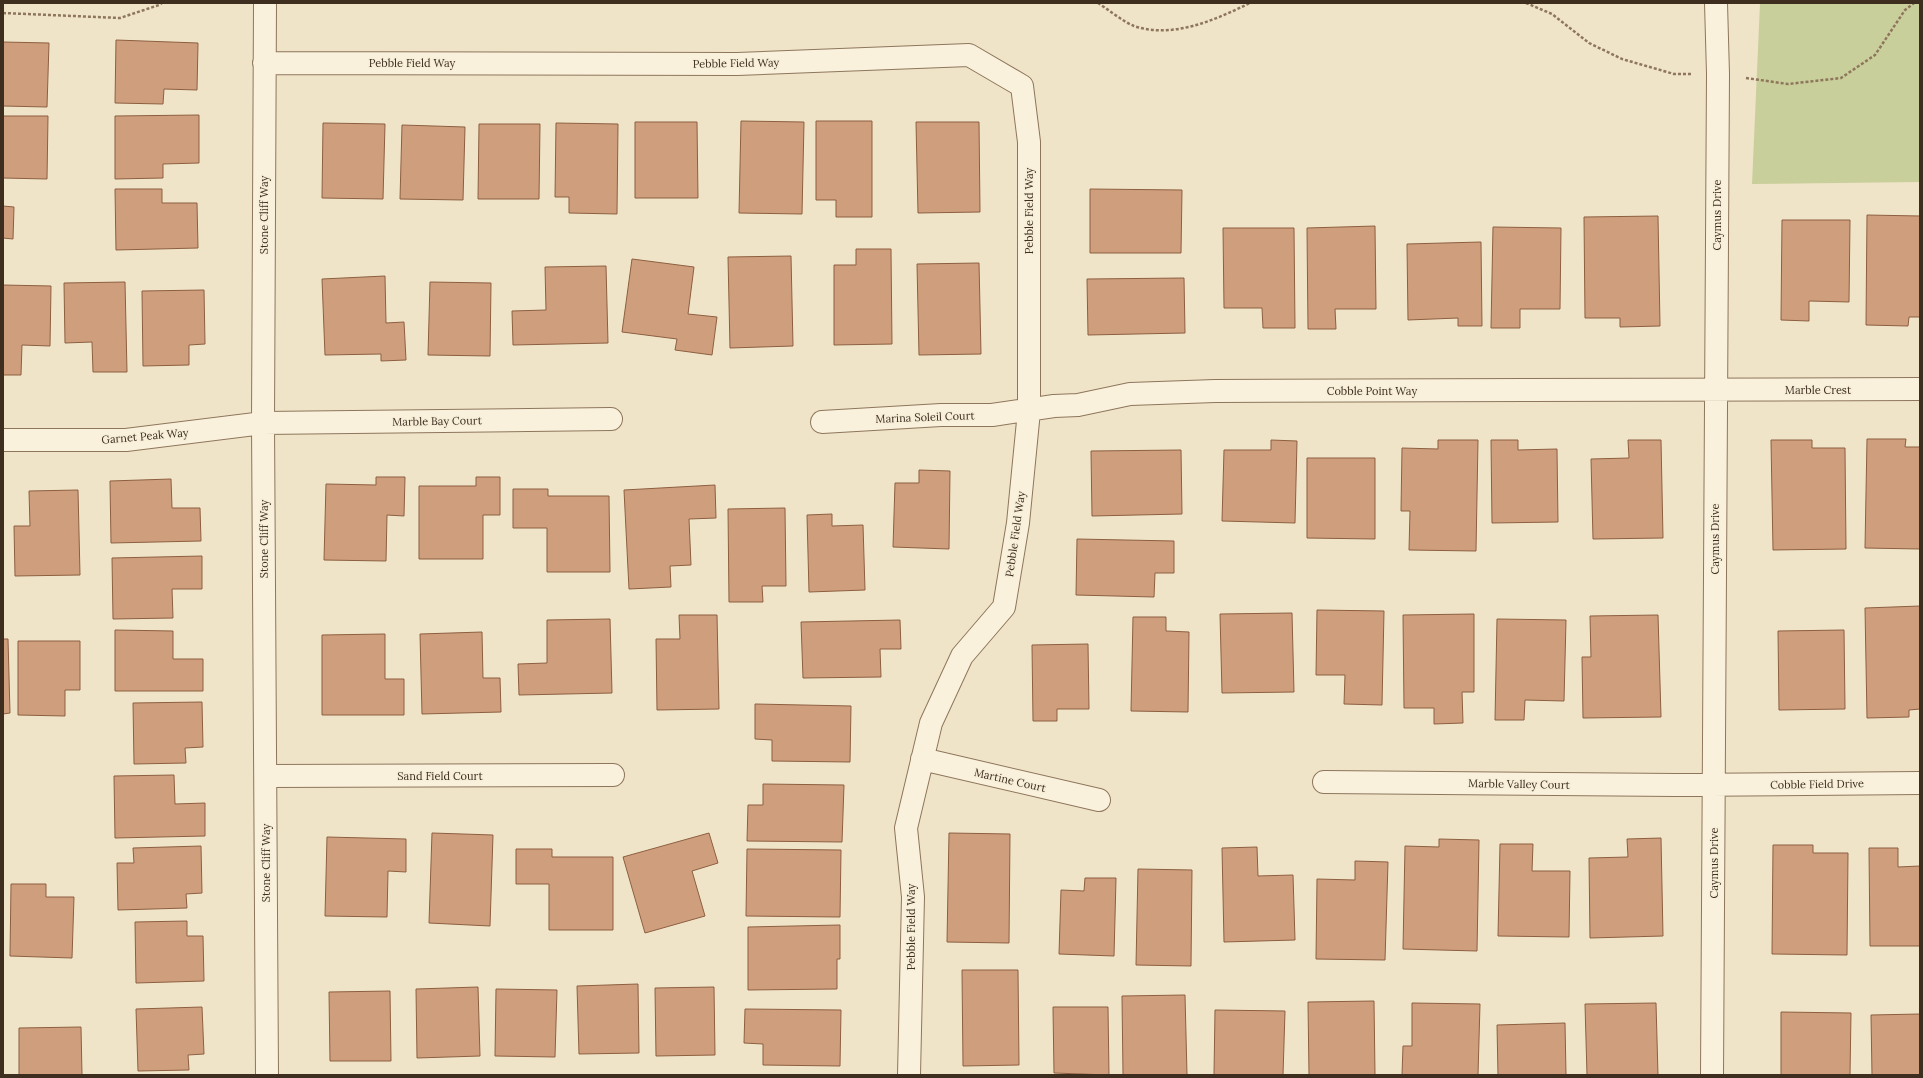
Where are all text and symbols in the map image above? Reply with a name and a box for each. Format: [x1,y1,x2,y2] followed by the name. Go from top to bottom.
[693,55,780,71] street label: Pebble Field Way
[369,56,455,70] street label: Pebble Field Way
[1022,168,1036,254] street label: Pebble Field Way
[257,176,271,254] street label: Stone Cliff Way
[1710,179,1724,250] street label: Caymus Drive
[1785,383,1852,397] street label: Marble Crest
[1327,384,1417,398] street label: Cobble Point Way
[875,408,976,426] street label: Marina Soleil Court
[392,413,483,429] street label: Marble Bay Court
[101,425,189,447] street label: Garnet Peak Way
[1002,490,1028,578] street label: Pebble Field Way
[257,500,271,578] street label: Stone Cliff Way
[1708,503,1722,574] street label: Caymus Drive
[973,765,1048,795] street label: Martine Court
[397,769,483,783] street label: Sand Field Court
[1468,776,1571,792] street label: Marble Valley Court
[1770,776,1864,792] street label: Cobble Field Drive
[259,824,273,902] street label: Stone Cliff Way
[1707,827,1721,898] street label: Caymus Drive
[904,884,918,970] street label: Pebble Field Way

